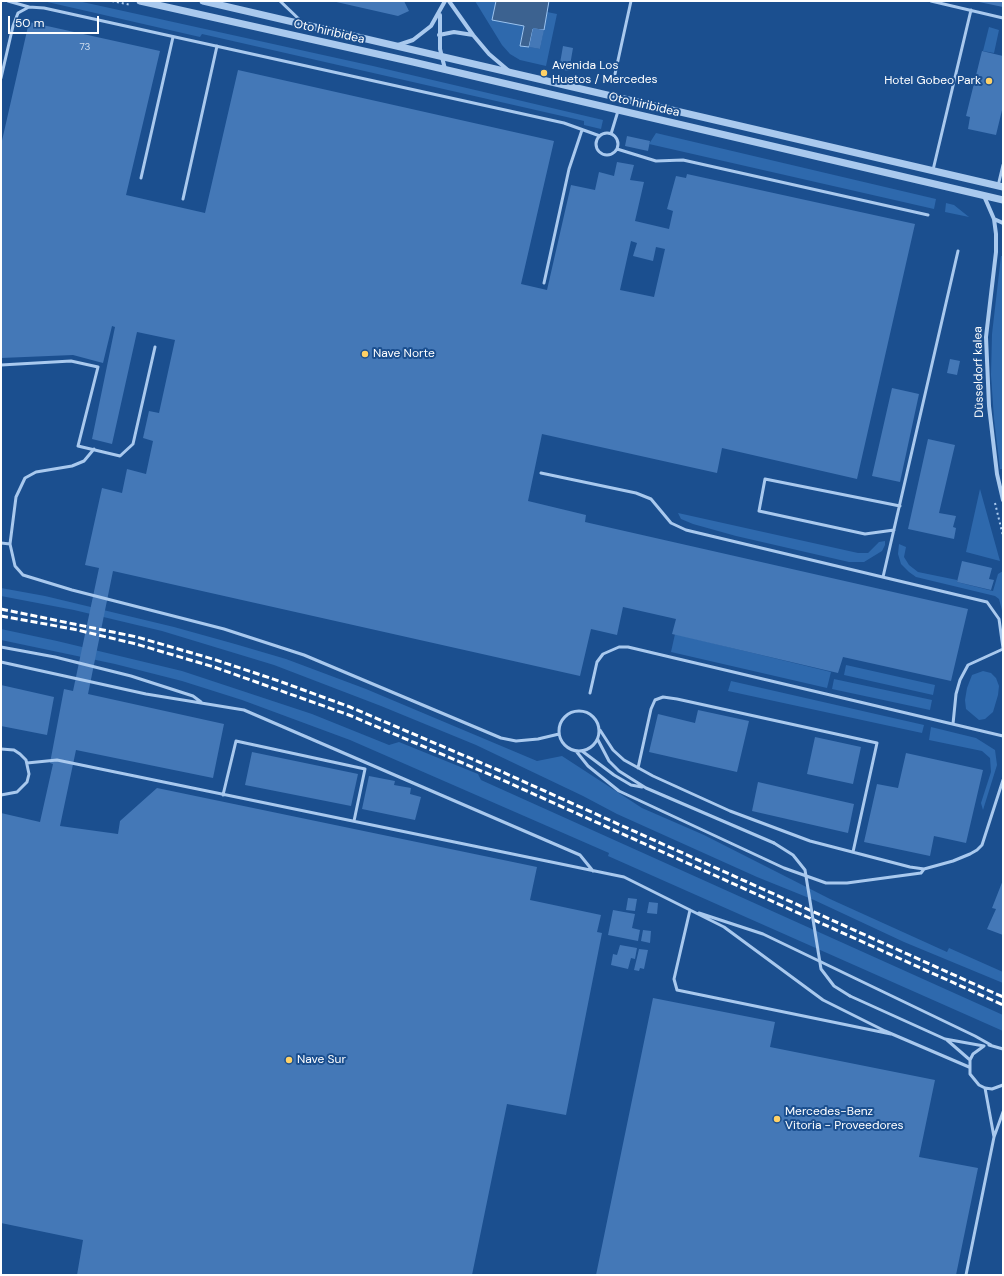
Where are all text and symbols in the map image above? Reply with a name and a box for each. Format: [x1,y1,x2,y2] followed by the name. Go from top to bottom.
[10,8,101,34] scale bar
[15,15,44,31] text: 50 m
[292,17,366,47] street label: Oto hiribidea
[80,41,90,53] house number: 73
[552,59,658,87] place label: Avenida Los Huetos / Mercedes
[539,68,549,78] marker: Avenida Los Huetos / Mercedes
[884,74,981,88] place label: Hotel Gobeo Park
[984,76,994,86] marker: Hotel Gobeo Park
[607,90,681,120] street label: Oto hiribidea
[971,326,987,418] street label: Düsseldorf kalea
[373,347,435,361] place label: Nave Norte
[360,349,370,359] marker: Nave Norte
[297,1053,346,1067] place label: Nave Sur
[284,1055,294,1065] marker: Nave Sur
[785,1105,904,1133] place label: Mercedes-Benz Vitoria - Proveedores
[772,1114,782,1124] marker: Mercedes-Benz Vitoria - Proveedores

